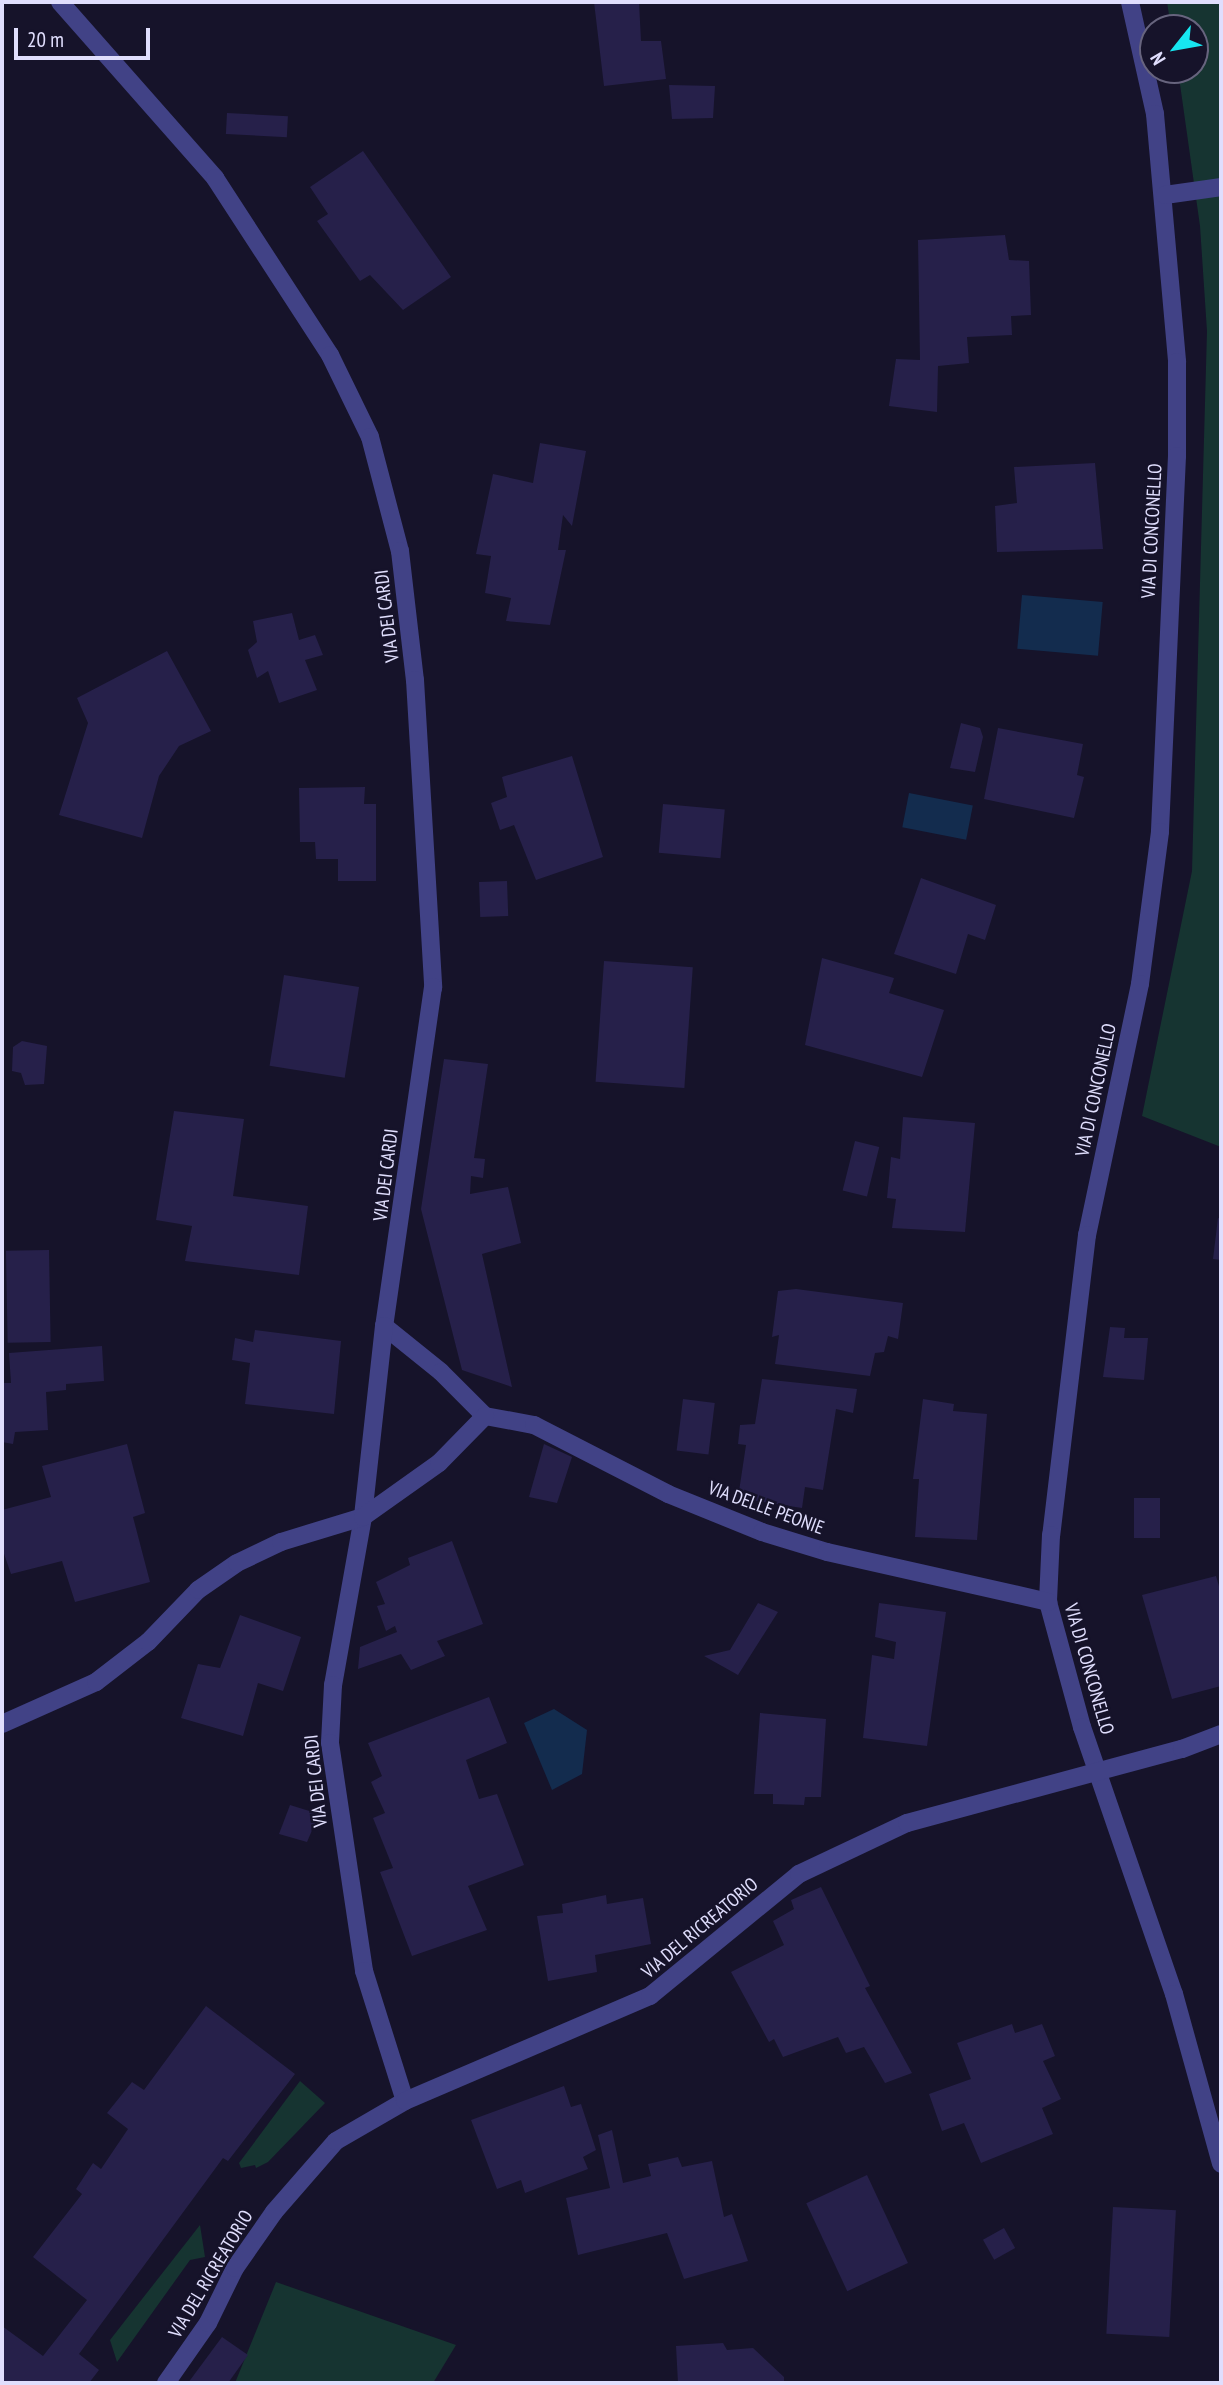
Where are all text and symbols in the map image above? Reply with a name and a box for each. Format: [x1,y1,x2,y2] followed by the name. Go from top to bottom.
[18,14,154,58] scale bar
[1139,14,1209,84] north arrow
[27,26,64,53] text: 20 m
[1145,48,1171,69] text: N
[1137,463,1167,599] street label: VIA DI CONCONELLO
[370,568,404,664] street label: VIA DEI CARDI
[1071,1021,1121,1159] street label: VIA DI CONCONELLO
[369,1127,403,1223] street label: VIA DEI CARDI
[705,1476,827,1540] street label: VIA DELLE PEONIE
[1059,1601,1119,1737] street label: VIA DI CONCONELLO
[300,1733,332,1829] street label: VIA DEI CARDI
[637,1872,763,1984] street label: VIA DEL RICREATORIO
[164,2206,258,2342] street label: VIA DEL RICREATORIO

